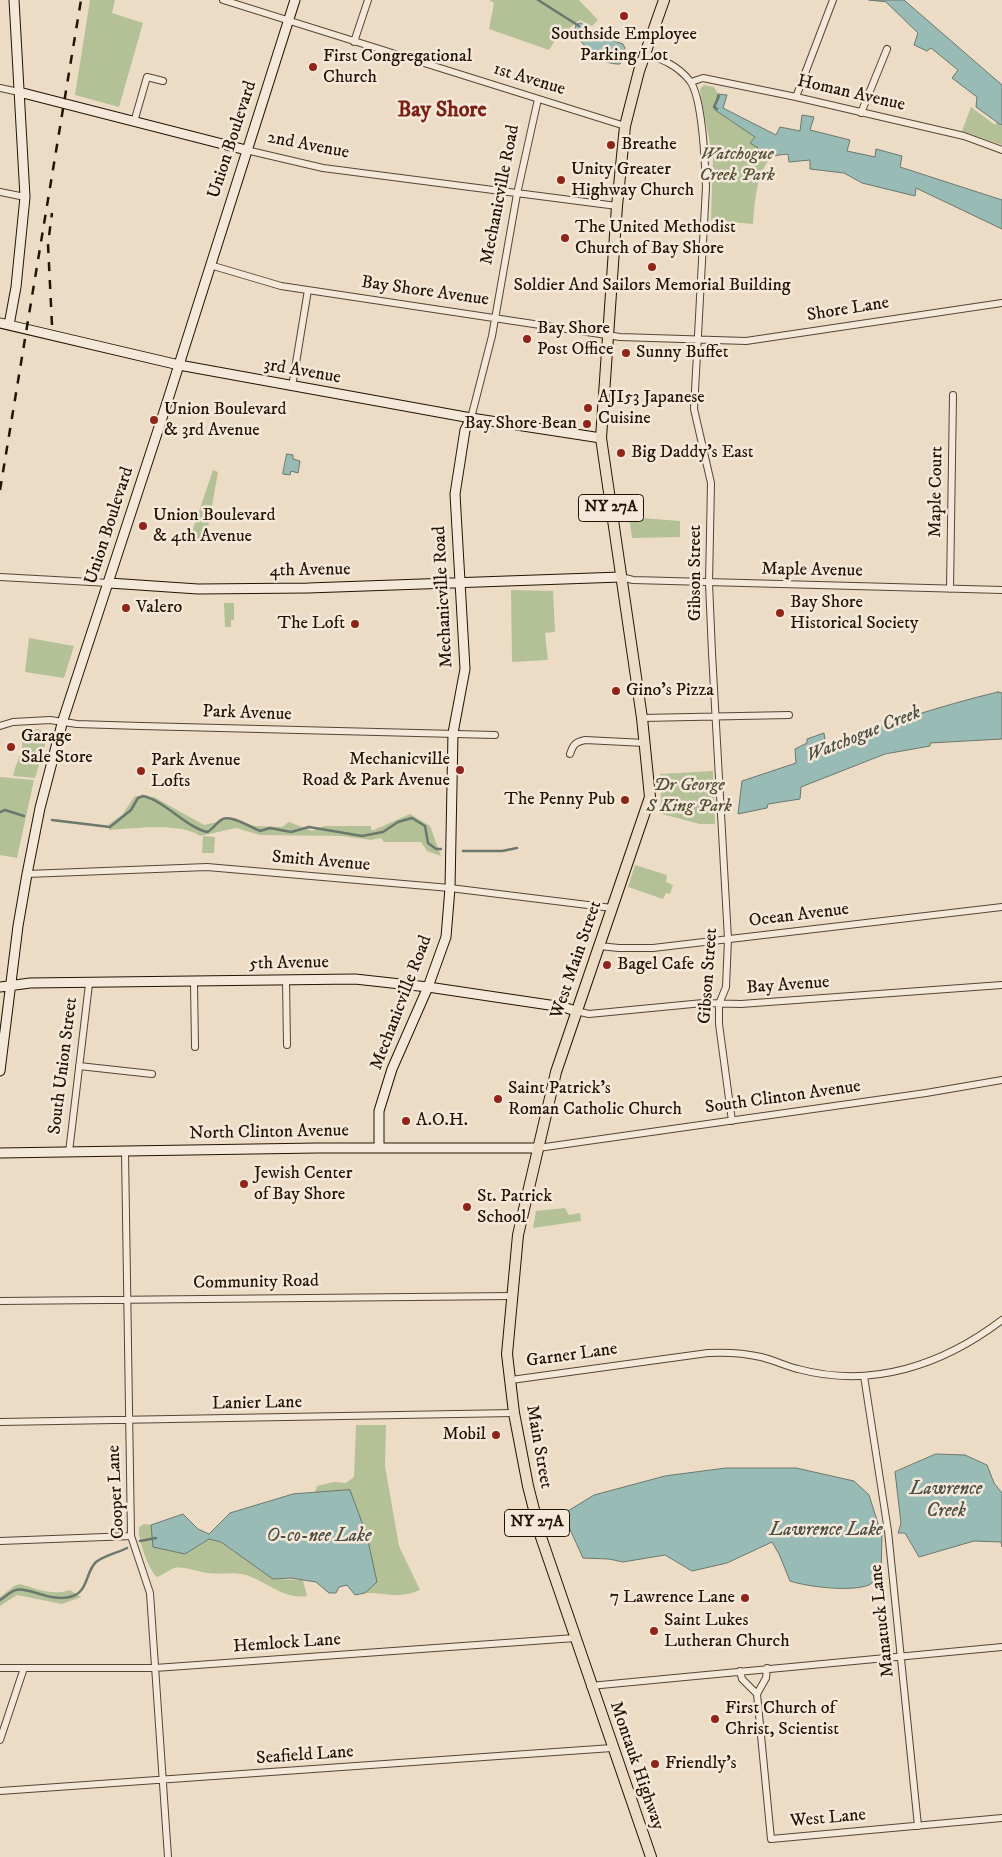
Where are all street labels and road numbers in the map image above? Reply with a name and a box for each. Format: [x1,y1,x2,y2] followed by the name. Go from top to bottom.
[490,59,568,101] street label: 1st Avenue
[795,71,907,117] street label: Homan Avenue
[204,78,262,202] street label: Union Boulevard
[477,123,525,267] street label: Mechanicville Road
[265,127,351,165] street label: 2nd Avenue
[360,272,490,312] street label: Bay Shore Avenue
[805,293,891,327] street label: Shore Lane
[262,355,342,389] street label: 3rd Avenue
[925,446,949,538] street label: Maple Court
[81,464,139,588] street label: Union Boulevard
[578,494,644,522] road number: NY 27A
[429,525,459,669] street label: Mechanicville Road
[685,525,707,621] street label: Gibson Street
[269,559,351,583] street label: 4th Avenue
[761,559,863,583] street label: Maple Avenue
[202,702,292,726] street label: Park Avenue
[271,847,371,877] street label: Smith Avenue
[547,898,607,1022] street label: West Main Street
[748,899,850,933] street label: Ocean Avenue
[695,927,723,1025] street label: Gibson Street
[366,933,438,1073] street label: Mechanicville Road
[249,953,329,975] street label: 5th Avenue
[746,972,830,1000] street label: Bay Avenue
[45,996,83,1136] street label: South Union Street
[704,1076,862,1120] street label: South Clinton Avenue
[189,1121,349,1145] street label: North Clinton Avenue
[193,1271,319,1295] street label: Community Road
[525,1339,619,1373] street label: Garner Lane
[212,1392,302,1416] street label: Lanier Lane
[520,1403,556,1491] street label: Main Street
[104,1445,130,1539] street label: Cooper Lane
[504,1510,570,1536] road number: NY 27A
[866,1563,900,1679] street label: Manatuck Lane
[232,1629,342,1659] street label: Hemlock Lane
[604,1699,668,1833] street label: Montauk Highway
[255,1742,355,1770] street label: Seafield Lane
[789,1805,867,1833] street label: West Lane

